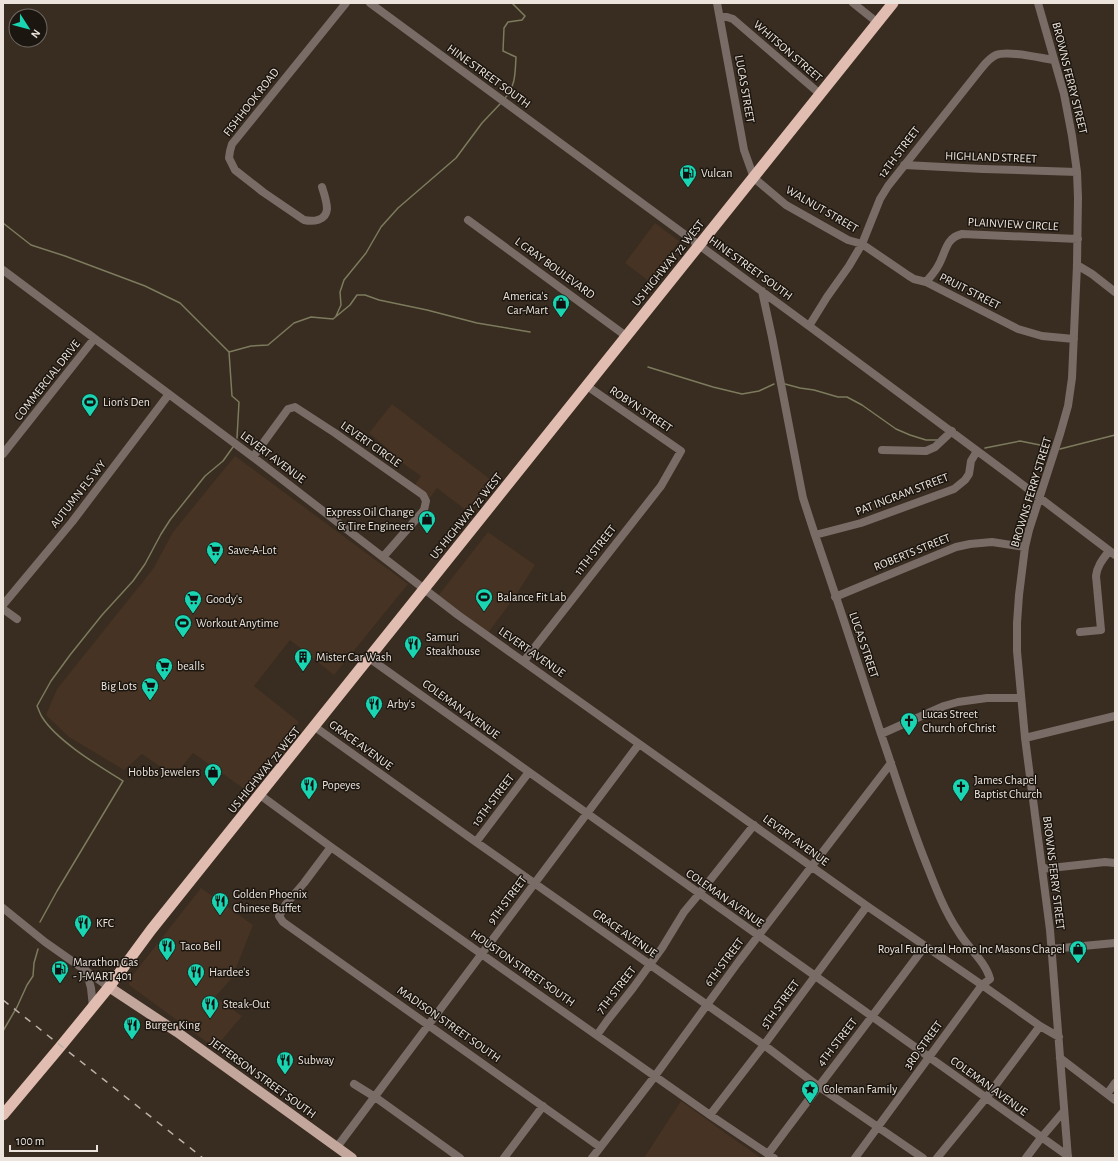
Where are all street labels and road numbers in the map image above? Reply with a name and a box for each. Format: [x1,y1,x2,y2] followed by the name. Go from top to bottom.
[751,18,825,84] street label: WHITSON STREET
[1050,21,1090,135] street label: BROWNS FERRY STREET
[445,42,533,110] street label: HINE STREET SOUTH
[733,54,757,124] street label: LUCAS STREET
[221,66,281,138] street label: FISHHOOK ROAD
[876,124,922,180] street label: 12TH STREET
[945,149,1037,165] street label: HIGHLAND STREET
[784,183,860,235] street label: WALNUT STREET
[967,216,1059,232] street label: PLAINVIEW CIRCLE
[630,218,706,308] street label: US HIGHWAY 72 WEST
[707,234,795,302] street label: HINE STREET SOUTH
[513,235,597,301] street label: L GRAY BOULEVARD
[938,271,1002,312] street label: PRUIT STREET
[12,337,82,422] street label: COMMERCIAL DRIVE
[608,384,675,434] street label: ROBYN STREET
[339,419,403,469] street label: LEVERT CIRCLE
[238,429,308,485] street label: LEVERT AVENUE
[1008,435,1054,549] street label: BROWNS FERRY STREET
[48,457,108,530] street label: AUTUMN FLS WY
[428,471,504,561] street label: US HIGHWAY 72 WEST
[854,471,950,517] street label: PAT INGRAM STREET
[572,523,618,577] street label: 11TH STREET
[872,531,952,573] street label: ROBERTS STREET
[847,611,881,680] street label: LUCAS STREET
[497,625,568,679] street label: LEVERT AVENUE
[420,677,502,741] street label: COLEMAN AVENUE
[327,718,395,772] street label: GRACE AVENUE
[226,725,302,815] street label: US HIGHWAY 72 WEST
[470,772,517,828] street label: 10TH STREET
[761,812,831,868] street label: LEVERT AVENUE
[1041,815,1067,931] street label: BROWNS FERRY STREET
[684,867,766,929] street label: COLEMAN AVENUE
[485,873,529,926] street label: 9TH STREET
[591,906,659,960] street label: GRACE AVENUE
[469,927,577,1009] street label: HOUSTON STREET SOUTH
[702,935,746,988] street label: 6TH STREET
[594,964,638,1016] street label: 7TH STREET
[759,978,802,1030] street label: 5TH STREET
[395,984,503,1064] street label: MADISON STREET SOUTH
[815,1016,859,1068] street label: 4TH STREET
[901,1018,945,1072] street label: 3RD STREET
[208,1035,318,1121] street label: JEFFERSON STREET SOUTH
[948,1054,1030,1118] street label: COLEMAN AVENUE

